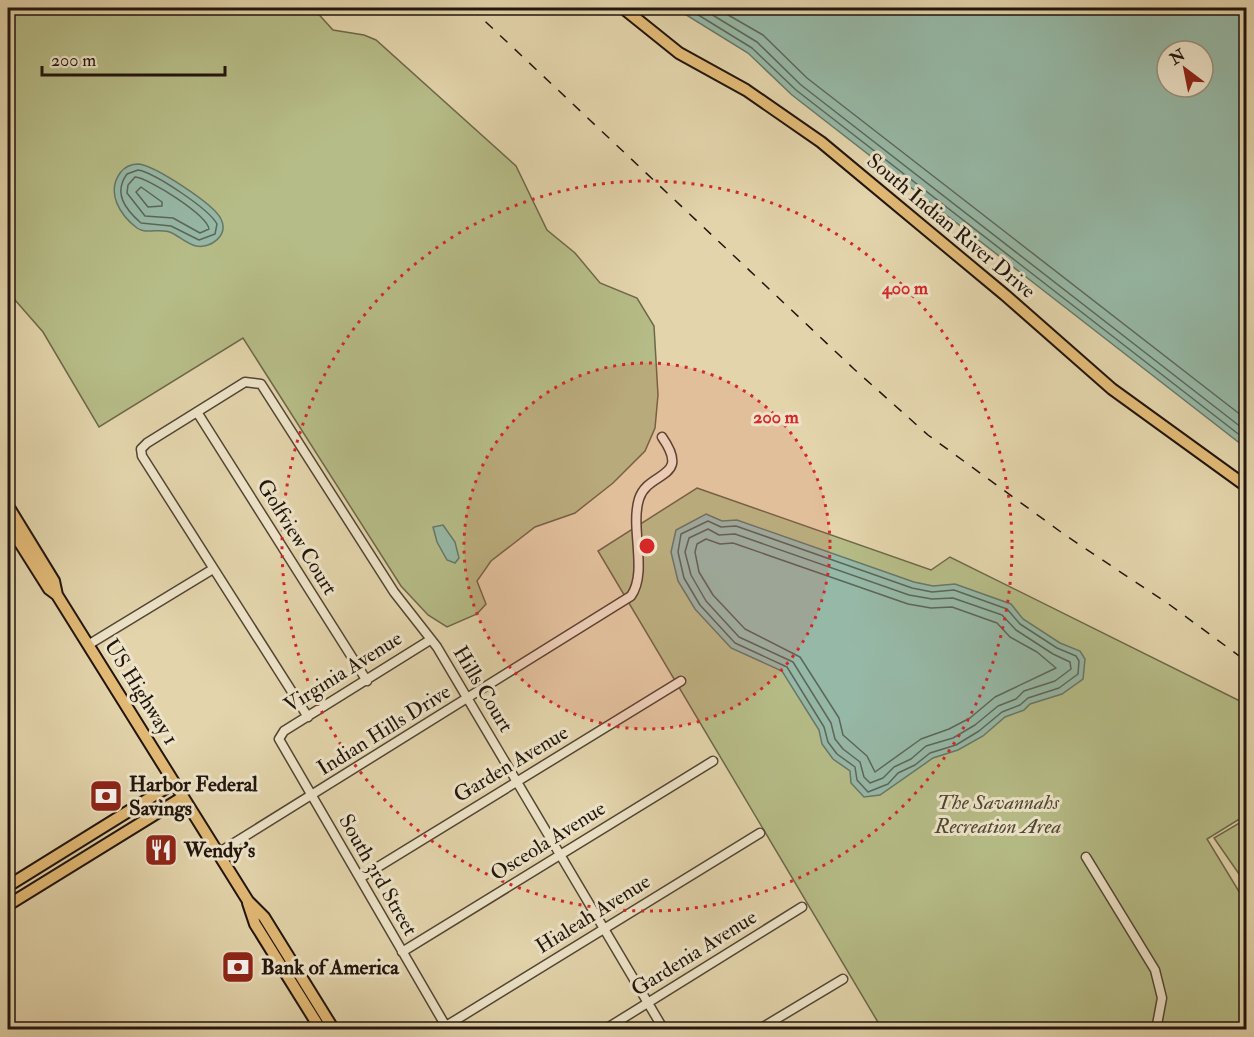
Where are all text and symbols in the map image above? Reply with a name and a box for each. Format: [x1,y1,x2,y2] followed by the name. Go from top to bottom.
[42,39,225,77] scale bar
[1155,39,1215,99] north arrow
[1165,44,1190,70] text: N
[51,49,96,72] text: 200 m
[861,147,1041,305] street label: South Indian River Drive
[881,277,929,300] text: 400 m
[753,406,800,429] text: 200 m
[251,474,343,600] street label: Golfview Court
[637,536,657,556] centre of rings
[279,625,407,719] street label: Virginia Avenue
[98,634,184,750] street label: US Highway 1
[447,641,519,737] street label: Hills Court
[312,678,456,782] street label: Indian Hills Drive
[449,719,573,809] street label: Garden Avenue
[129,771,258,822] place label: Harbor Federal Savings
[88,778,124,814] bank icon: Harbor Federal Savings
[934,789,1062,840] park label: The Savannahs Recreation Area
[485,795,611,887] street label: Osceola Avenue
[332,809,424,941] street label: South 3rd Street
[143,832,179,868] restaurant icon: Wendy's
[183,837,255,864] place label: Wendy's
[531,868,656,960] street label: Hialeah Avenue
[626,903,762,1002] street label: Gardenia Avenue
[220,949,256,985] bank icon: Bank of America
[261,954,400,981] place label: Bank of America

